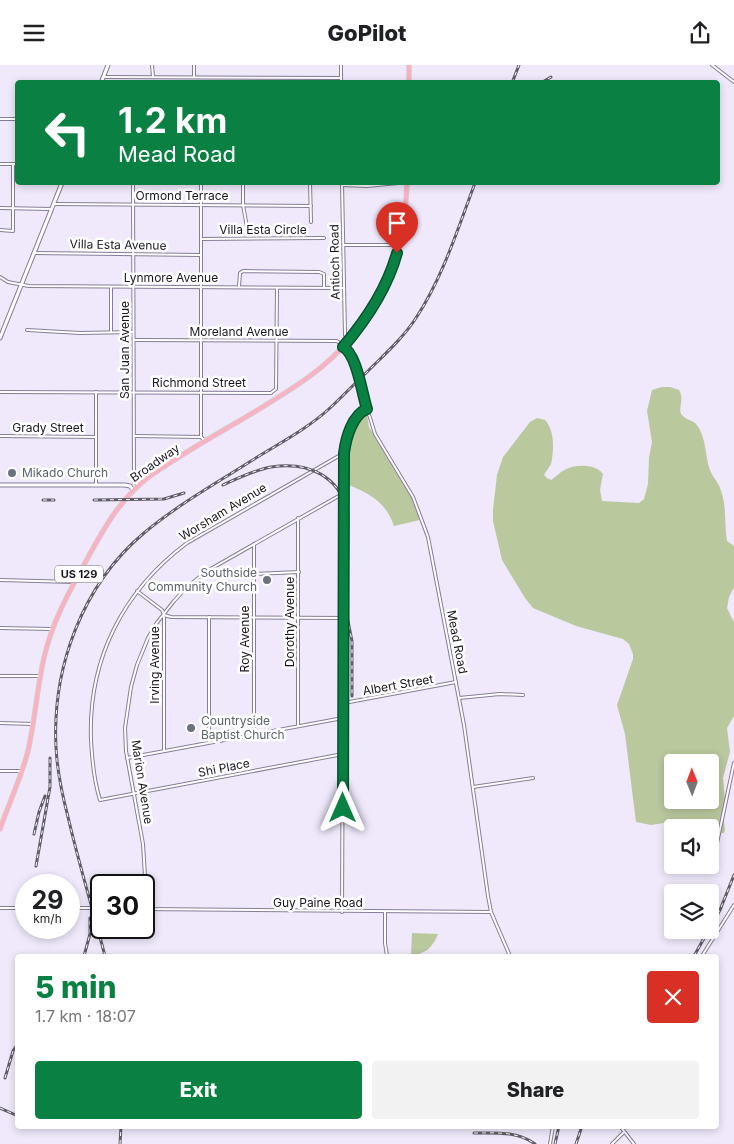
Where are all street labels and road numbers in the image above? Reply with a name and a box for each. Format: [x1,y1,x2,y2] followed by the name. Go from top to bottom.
[135,188,229,203] street label: Ormond Terrace
[219,222,307,237] street label: Villa Esta Circle
[326,224,343,300] street label: Antioch Road
[69,236,167,253] street label: Villa Esta Avenue
[124,270,218,285] street label: Lynmore Avenue
[117,301,132,399] street label: San Juan Avenue
[190,324,288,339] street label: Moreland Avenue
[152,375,246,390] street label: Richmond Street
[12,420,84,435] street label: Grady Street
[127,440,182,485] street label: Broadway
[176,480,269,544] street label: Worsham Avenue
[55,565,103,583] road number: US 129
[282,577,297,667] street label: Dorothy Avenue
[237,606,252,672] street label: Roy Avenue
[444,609,471,675] street label: Mead Road
[147,626,162,704] street label: Irving Avenue
[361,671,434,698] street label: Albert Street
[128,739,157,825] street label: Marion Avenue
[197,755,251,780] street label: Shi Place
[273,895,363,910] street label: Guy Paine Road

